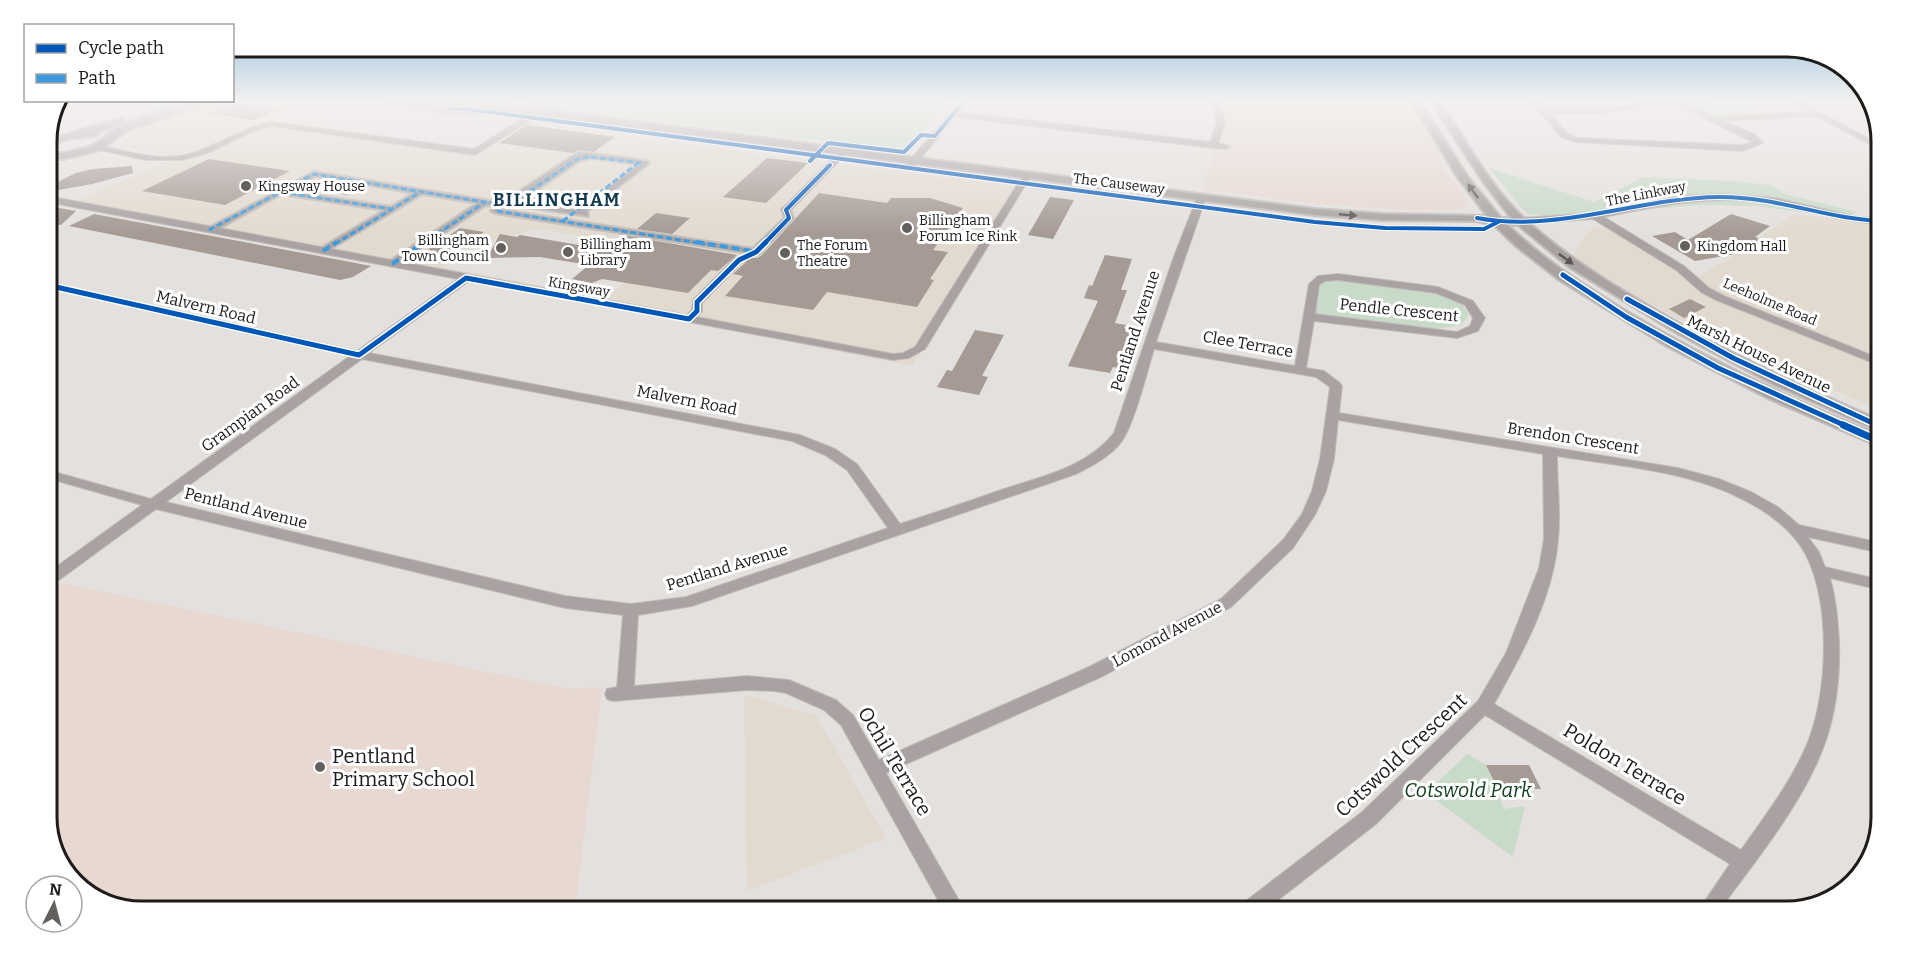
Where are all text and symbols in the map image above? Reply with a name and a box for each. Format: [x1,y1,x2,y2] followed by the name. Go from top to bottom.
[24,24,234,102] legend
[78,37,164,59] text: Cycle path
[78,67,116,89] text: Path
[1072,170,1166,198] street label: The Causeway
[258,178,365,195] place label: Kingsway House
[1605,178,1688,210] street label: The Linkway
[239,179,253,193] marker: Kingsway House
[1468,183,1480,198] one-way arrow
[493,189,621,211] district label: BILLINGHAM
[1339,210,1358,220] one-way arrow
[919,212,1017,245] place label: Billingham Forum Ice Rink
[900,221,914,235] marker: Billingham Forum Ice Rink
[402,232,490,265] place label: Billingham Town Council
[580,236,652,269] place label: Billingham Library
[797,237,868,270] place label: The Forum Theatre
[1697,238,1787,255] place label: Kingdom Hall
[1678,239,1692,253] marker: Kingdom Hall
[494,241,508,255] marker: Billingham Town Council
[561,245,575,259] marker: Billingham Library
[778,246,792,260] marker: The Forum Theatre
[1558,253,1574,265] one-way arrow
[1106,268,1164,394] street label: Pentland Avenue
[547,273,612,301] street label: Kingsway
[1720,275,1820,329] street label: Leeholme Road
[154,286,258,328] street label: Malvern Road
[1338,294,1460,326] street label: Pendle Crescent
[1684,311,1834,397] street label: Marsh House Avenue
[1201,327,1295,361] street label: Clee Terrace
[197,372,303,456] street label: Grampian Road
[635,381,739,419] street label: Malvern Road
[1506,418,1640,458] street label: Brendon Crescent
[183,484,309,532] street label: Pentland Avenue
[664,539,790,595] street label: Pentland Avenue
[1109,597,1225,671] street label: Lomond Avenue
[1330,688,1472,822] street label: Cotswold Crescent
[853,702,937,820] street label: Ochil Terrace
[1559,718,1691,810] street label: Poldon Terrace
[332,744,475,791] place label: Pentland Primary School
[313,760,327,774] marker: Pentland Primary School
[1404,778,1532,802] park label: Cotswold Park
[24,874,84,934] north arrow
[48,879,63,900] text: N

